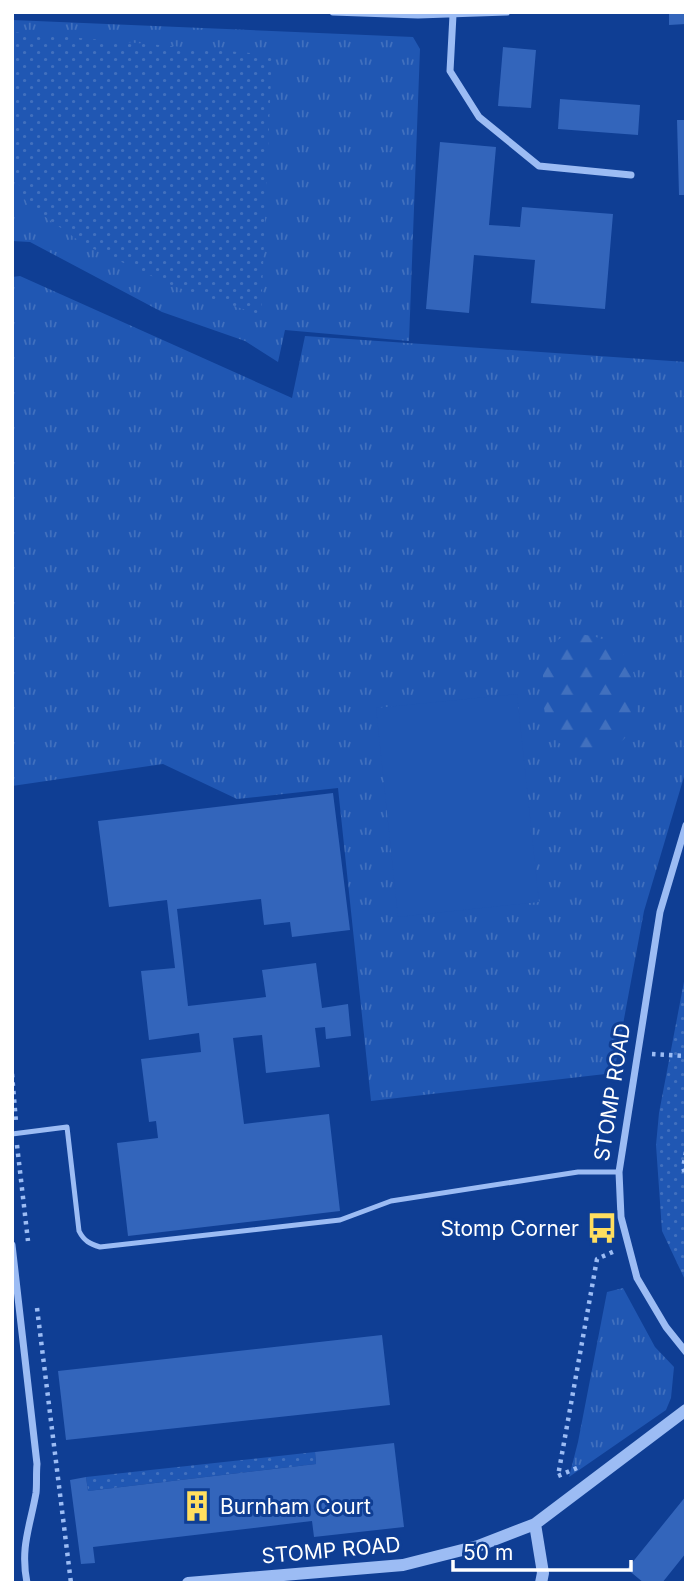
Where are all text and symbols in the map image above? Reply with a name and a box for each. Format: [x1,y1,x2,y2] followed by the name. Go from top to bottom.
[589,1021,635,1163] street label: STOMP ROAD
[585,1211,619,1245] bus stop icon: Stomp Corner
[440,1216,579,1241] place label: Stomp Corner
[180,1489,214,1523] building icon: Burnham Court
[220,1494,371,1519] place label: Burnham Court
[453,1528,632,1572] scale bar
[261,1531,401,1569] street label: STOMP ROAD
[463,1540,513,1565] text: 50 m

